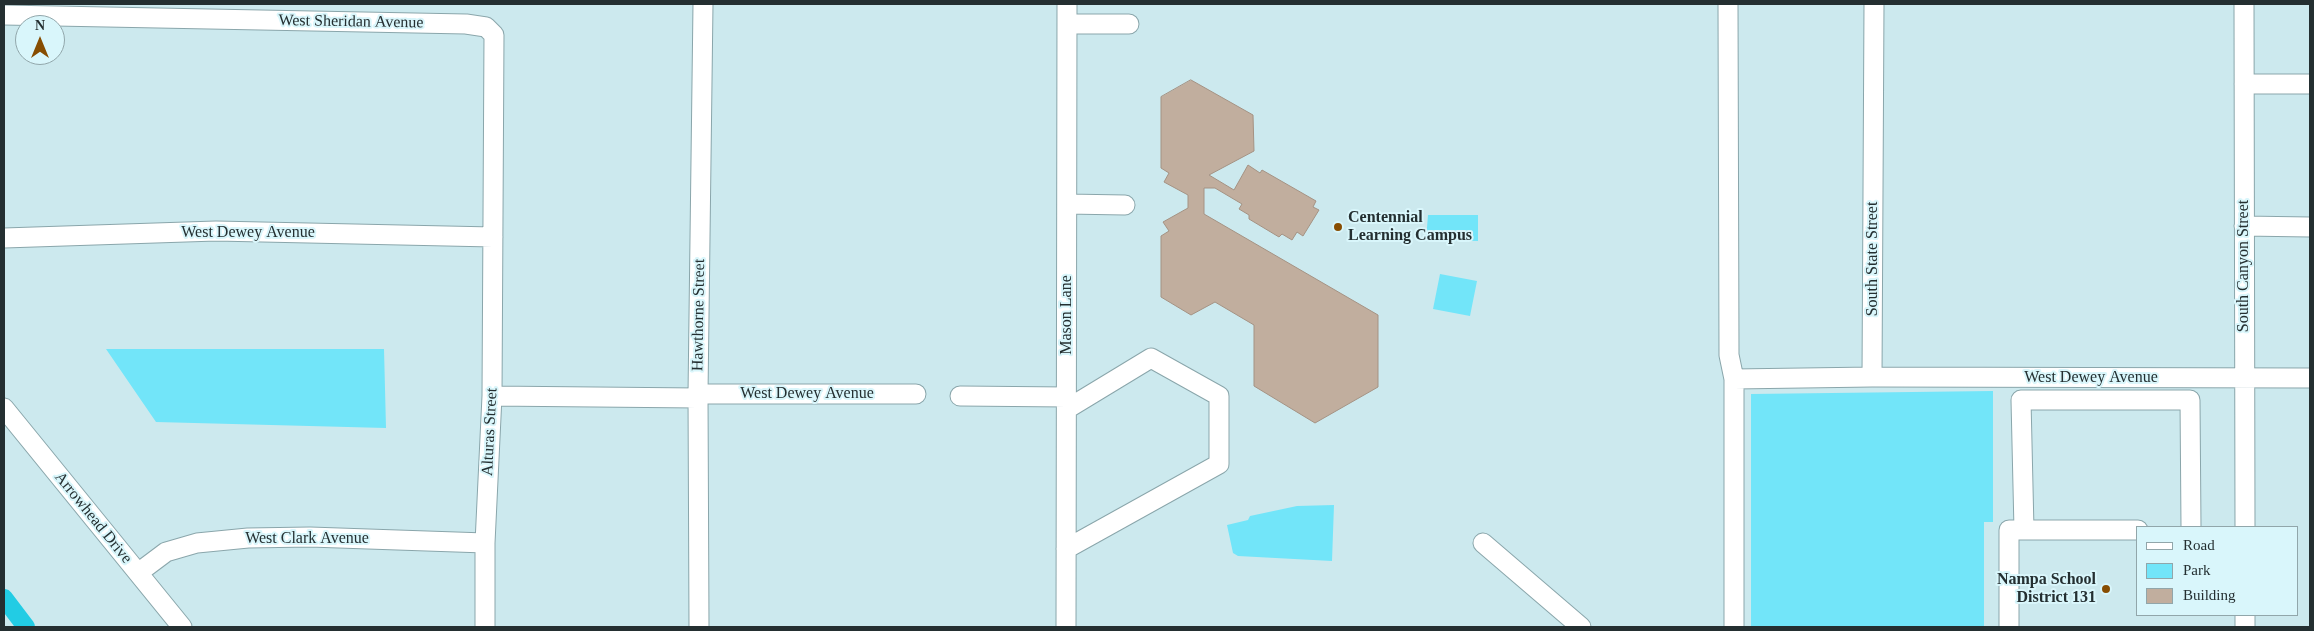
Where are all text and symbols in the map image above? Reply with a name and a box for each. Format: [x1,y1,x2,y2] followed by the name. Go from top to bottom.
[278,11,424,33] street label: West Sheridan Avenue
[15,15,65,65] north arrow
[35,18,45,33] text: N
[2234,200,2254,332] street label: South Canyon Street
[1863,202,1883,316] street label: South State Street
[1348,208,1472,246] place label: Centennial Learning Campus
[1332,221,1344,233] marker: Centennial Learning Campus
[181,223,315,243] street label: West Dewey Avenue
[688,259,710,371] street label: Hawthorne Street
[1057,275,1077,355] street label: Mason Lane
[2024,368,2158,388] street label: West Dewey Avenue
[740,384,874,404] street label: West Dewey Avenue
[478,387,502,477] street label: Alturas Street
[50,468,136,568] street label: Arrowhead Drive
[2136,526,2299,616] legend
[245,529,369,549] street label: West Clark Avenue
[2183,537,2215,553] text: Road
[2183,562,2211,578] text: Park
[1997,570,2096,608] place label: Nampa School District 131
[2100,583,2112,595] marker: Nampa School District 131
[2183,587,2236,603] text: Building

